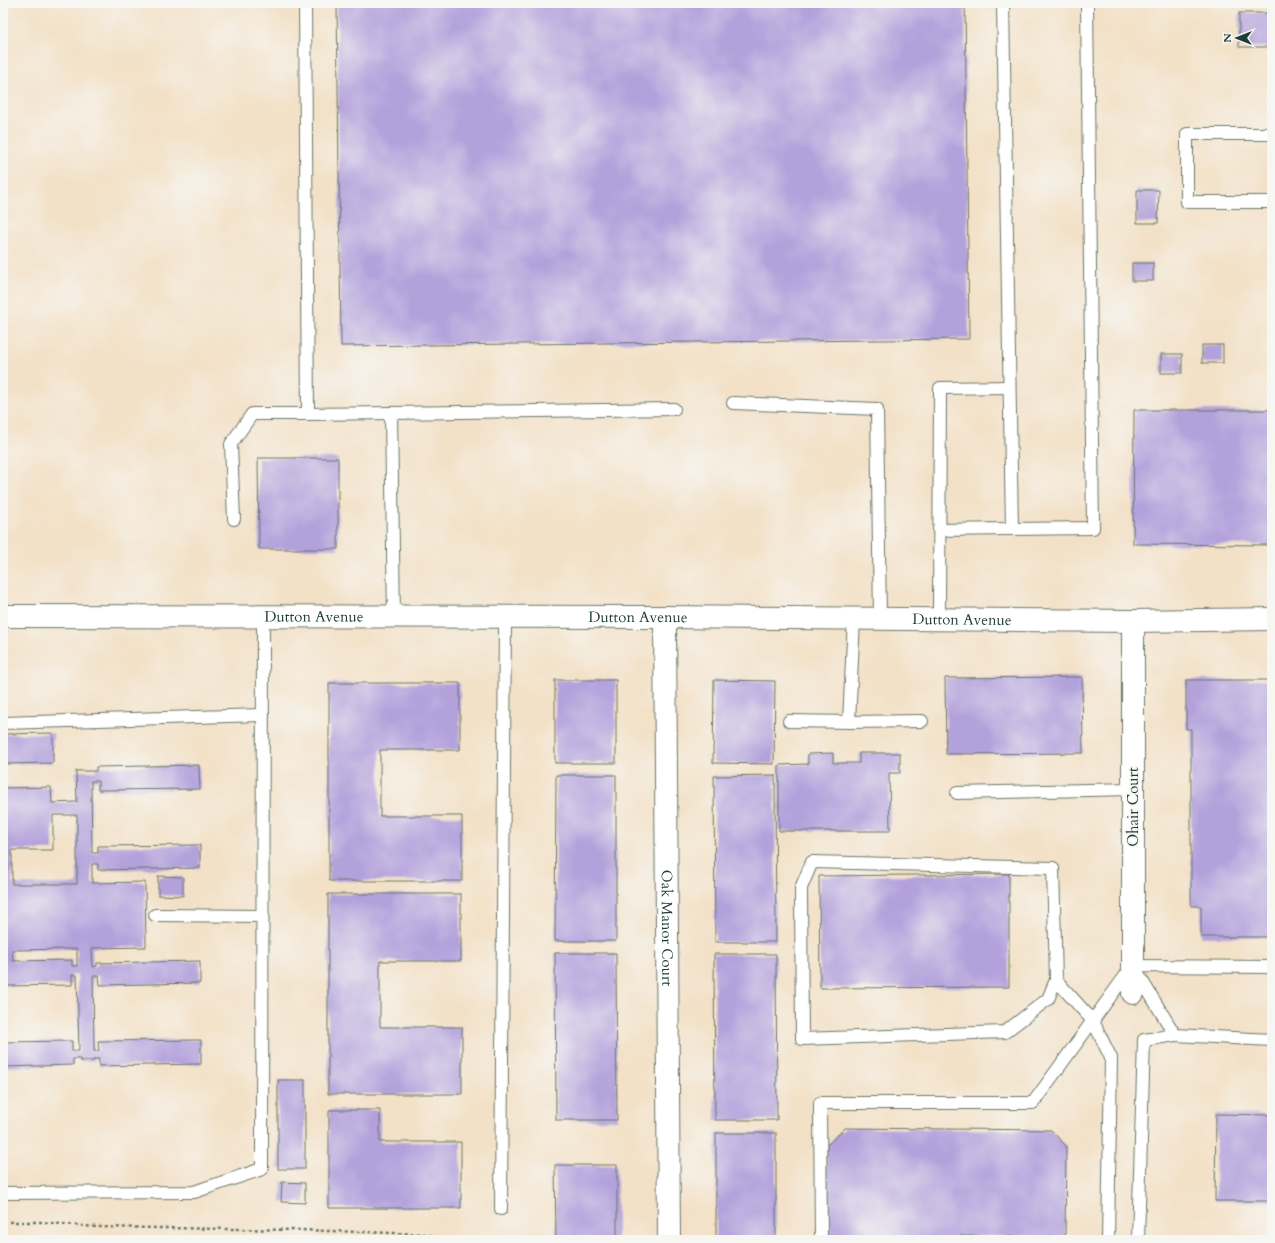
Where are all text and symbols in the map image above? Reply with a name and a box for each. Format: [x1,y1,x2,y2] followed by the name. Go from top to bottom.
[1217,18,1257,58] north arrow
[1220,33,1235,43] text: N
[264,606,364,627] street label: Dutton Avenue
[588,607,688,627] street label: Dutton Avenue
[912,609,1012,630] street label: Dutton Avenue
[1123,767,1143,847] street label: Ohair Court
[657,870,677,986] street label: Oak Manor Court

